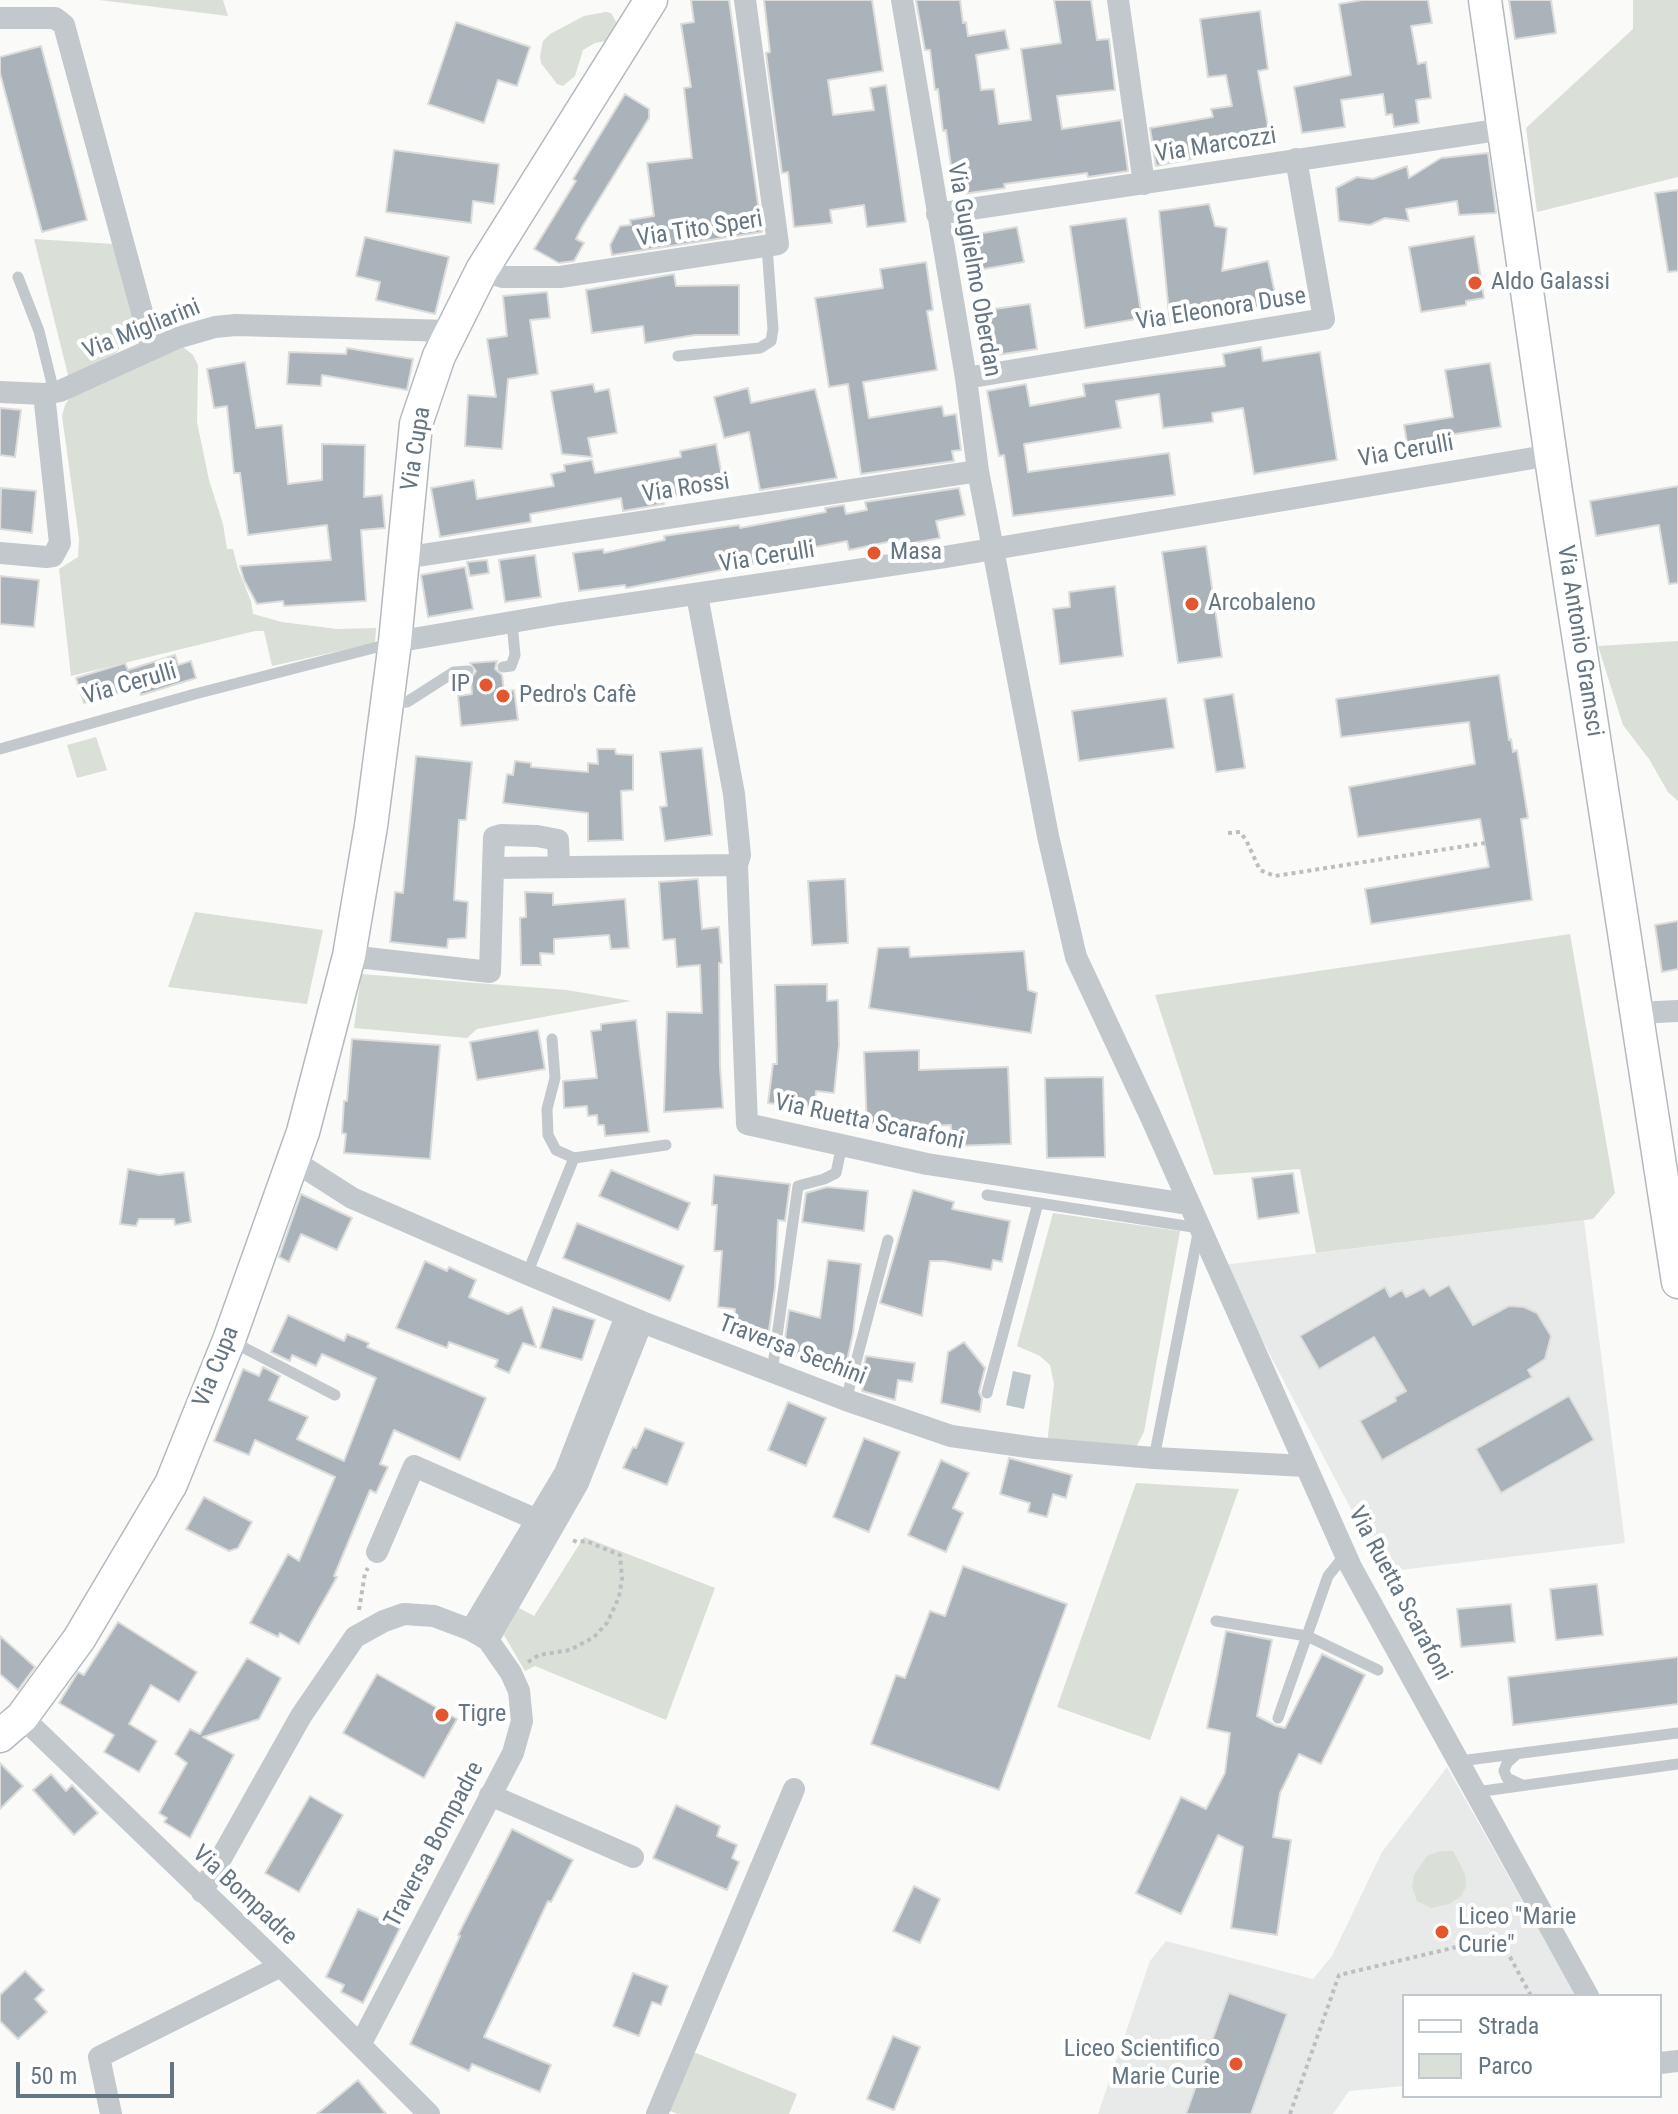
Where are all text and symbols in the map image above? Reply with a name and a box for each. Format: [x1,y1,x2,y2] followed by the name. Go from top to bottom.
[1153,122,1279,170] street label: Via Marcozzi
[940,161,1006,379] street label: Via Guglielmo Oberdan
[635,206,765,254] street label: Via Tito Speri
[1491,269,1610,297] place label: Aldo Galassi
[1466,274,1484,292] marker: Aldo Galassi
[1134,282,1308,338] street label: Via Eleonora Duse
[79,293,205,367] street label: Via Migliarini
[396,405,438,493] street label: Via Cupa
[1356,429,1456,475] street label: Via Cerulli
[640,468,732,510] street label: Via Rossi
[717,536,817,580] street label: Via Cerulli
[890,539,942,567] place label: Masa
[1550,543,1608,739] street label: Via Antonio Gramsci
[865,544,883,562] marker: Masa
[1208,590,1316,618] place label: Arcobaleno
[1183,595,1201,613] marker: Arcobaleno
[80,658,180,712] street label: Via Cerulli
[451,671,470,699] place label: IP
[477,676,495,694] marker: IP
[519,682,636,710] place label: Pedro's Cafè
[494,687,512,705] marker: Pedro's Cafè
[772,1089,966,1157] street label: Via Ruetta Scarafoni
[714,1310,870,1392] street label: Traversa Sechini
[188,1322,246,1412] street label: Via Cupa
[1341,1502,1457,1686] street label: Via Ruetta Scarafoni
[458,1701,506,1729] place label: Tigre
[433,1706,451,1724] marker: Tigre
[379,1757,491,1933] street label: Traversa Bompadre
[186,1840,302,1952] street label: Via Bompadre
[1458,1904,1576,1960] place label: Liceo "Marie Curie"
[1433,1923,1451,1941] marker: Liceo "Marie Curie"
[1402,1994,1662,2098] legend
[1478,2012,1539,2040] text: Strada
[1064,2036,1220,2092] place label: Liceo Scientifico Marie Curie
[20,2046,178,2096] scale bar
[1478,2052,1533,2080] text: Parco
[1227,2055,1245,2073] marker: Liceo Scientifico Marie Curie
[30,2062,77,2090] text: 50 m

